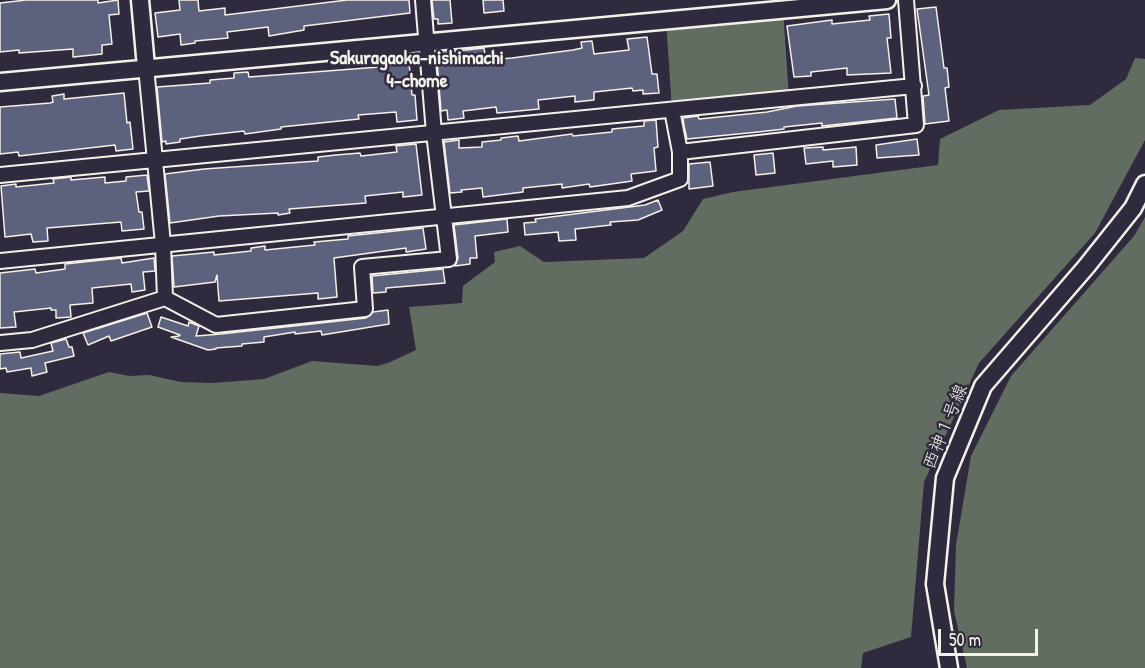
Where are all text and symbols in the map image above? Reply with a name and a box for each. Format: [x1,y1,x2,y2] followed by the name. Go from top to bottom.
[330,47,504,94] district label: Sakuragaoka-nishimachi 4-chome
[919,381,973,473] street label: 西神１号線
[941,617,1042,655] scale bar
[949,627,981,652] text: 50 m

